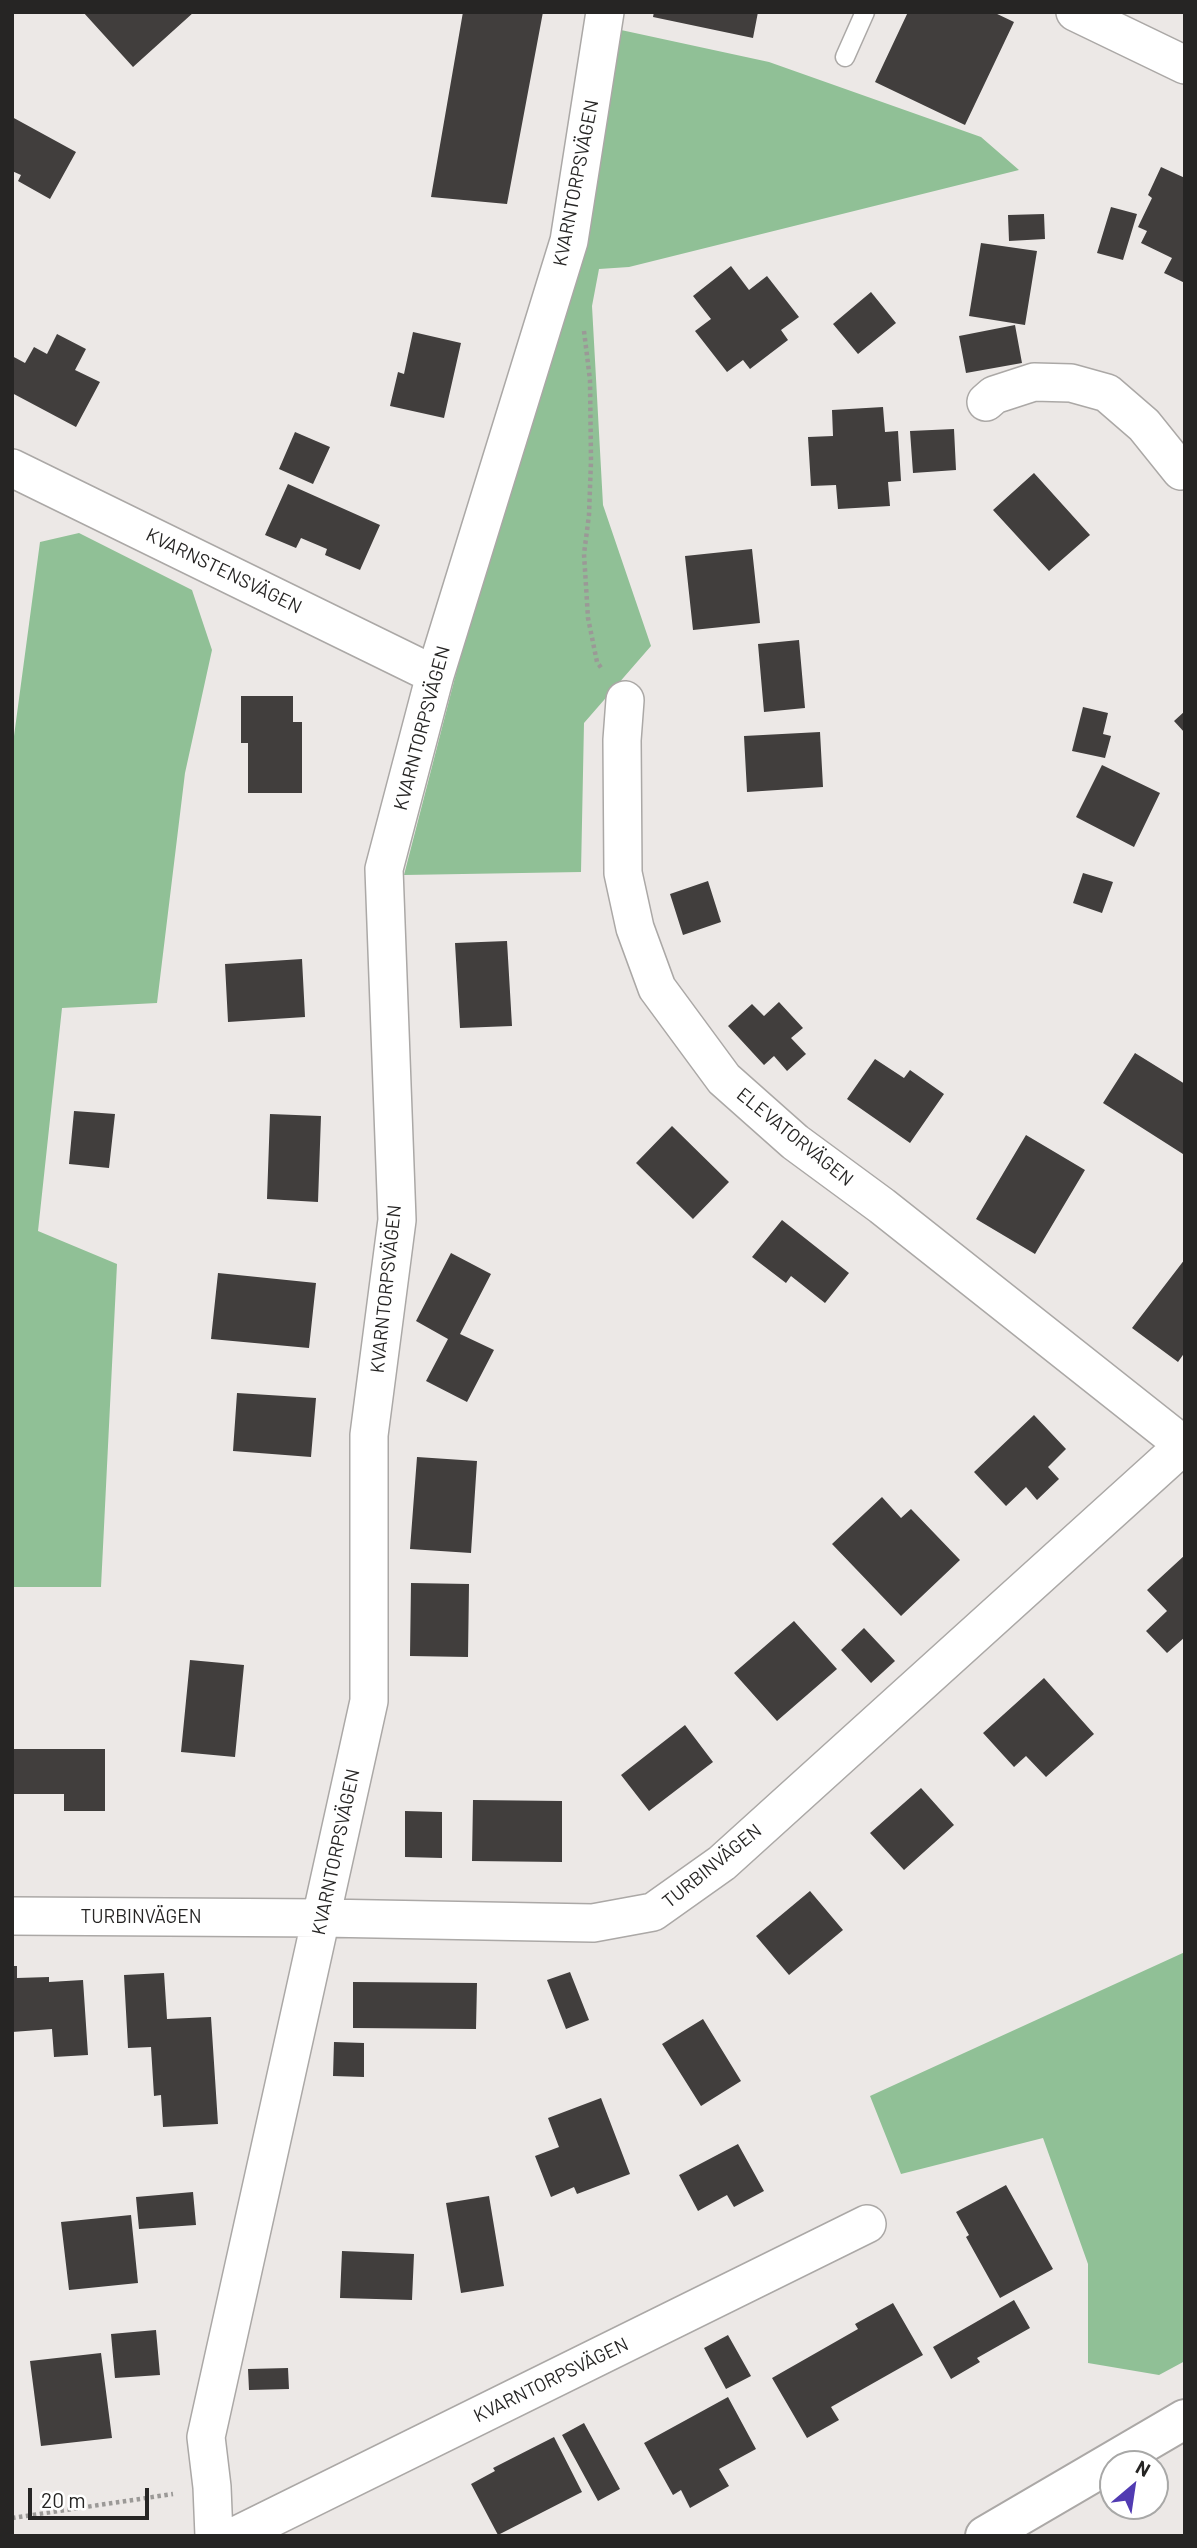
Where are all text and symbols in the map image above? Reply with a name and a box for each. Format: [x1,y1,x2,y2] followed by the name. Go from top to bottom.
[549,98,603,268] street label: KVARNTORPSVÄGEN
[142,523,306,619] street label: KVARNSTENSVÄGEN
[389,643,455,813] street label: KVARNTORPSVÄGEN
[732,1083,858,1191] street label: ELEVATORVÄGEN
[366,1204,406,1374] street label: KVARNTORPSVÄGEN
[307,1767,365,1937] street label: KVARNTORPSVÄGEN
[658,1819,766,1913] street label: TURBINVÄGEN
[80,1906,202,1928] street label: TURBINVÄGEN
[470,2333,632,2427] street label: KVARNTORPSVÄGEN
[1099,2450,1169,2520] north arrow
[1132,2455,1155,2481] text: N
[32,2474,152,2518] scale bar
[41,2487,86,2512] text: 20 m

